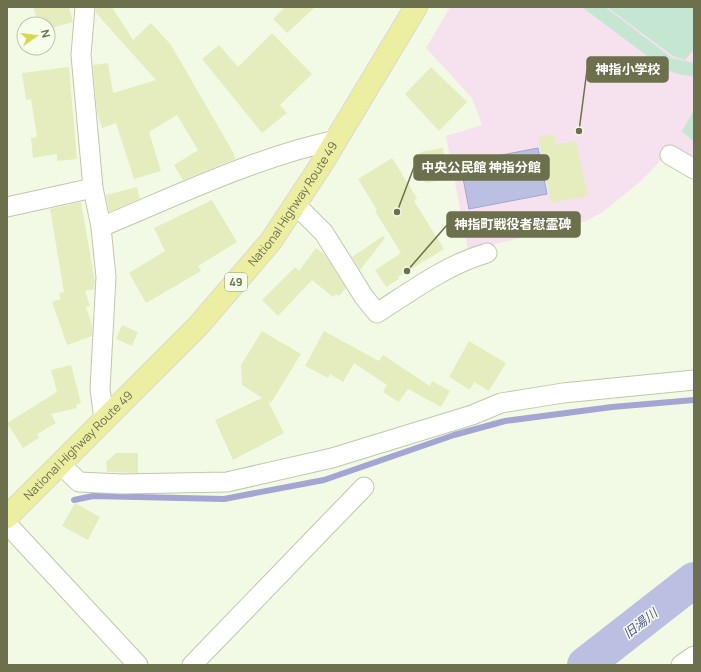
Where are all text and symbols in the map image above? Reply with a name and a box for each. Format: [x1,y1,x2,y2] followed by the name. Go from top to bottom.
[16,16,56,56] north arrow
[38,28,54,39] text: N
[587,57,668,82] callout: 神指小学校
[595,60,661,78] text: 神指小学校
[244,138,341,270] street label: National Highway Route 49
[414,155,549,180] callout: 中央公民館 神指分館
[421,158,541,176] text: 中央公民館 神指分館
[447,212,580,237] callout: 神指町戦役者慰霊碑
[454,215,572,233] text: 神指町戦役者慰霊碑
[225,273,247,291] road number: 49
[20,387,136,504] street label: National Highway Route 49
[619,603,662,642] water label: 旧湯川

